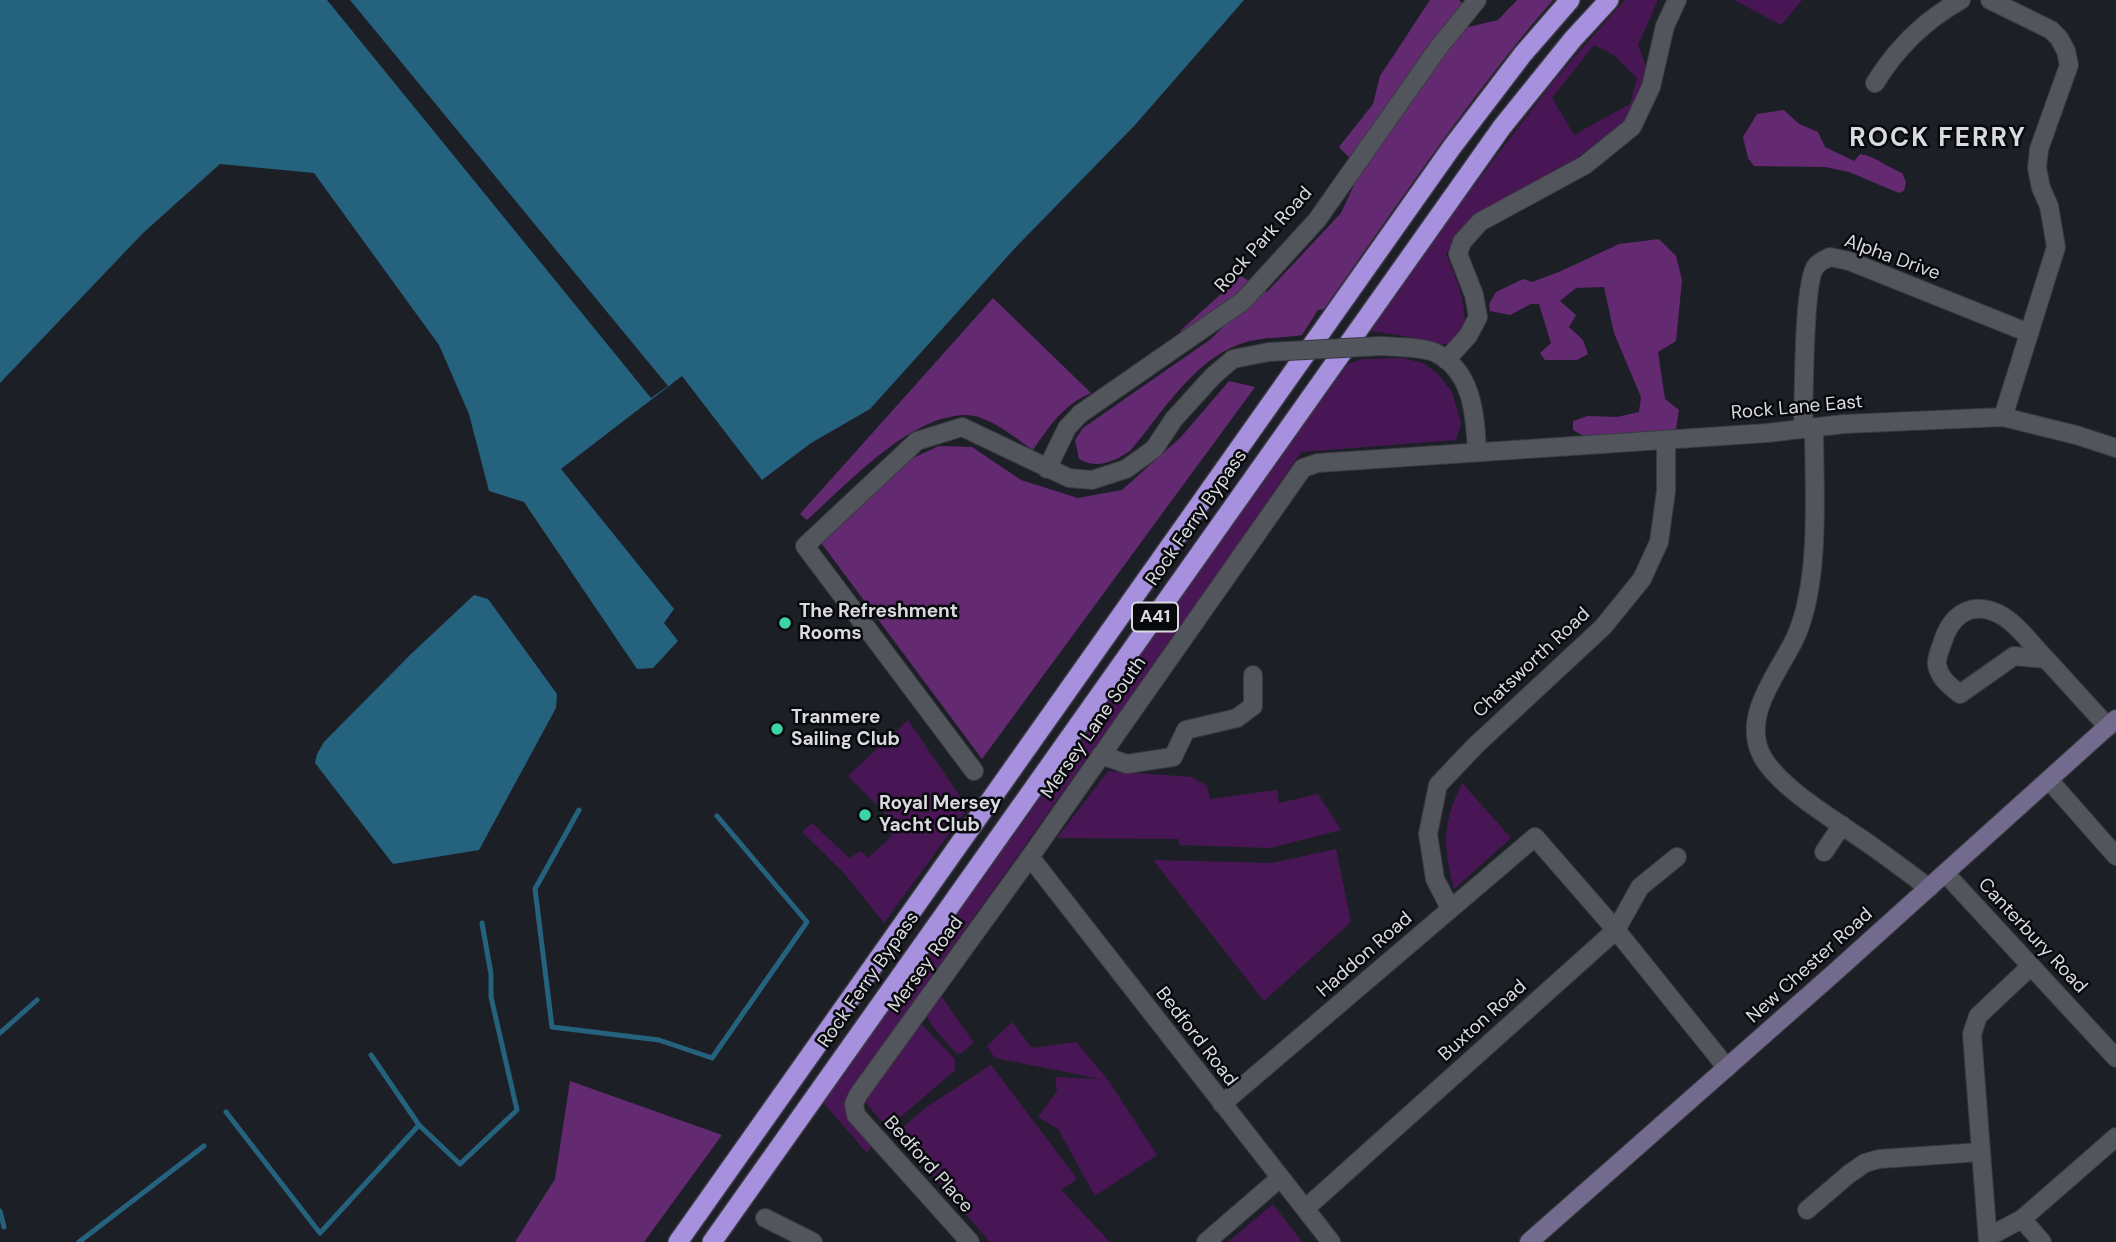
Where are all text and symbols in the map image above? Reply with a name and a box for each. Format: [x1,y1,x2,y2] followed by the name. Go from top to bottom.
[1851,123,2025,155] district label: ROCK FERRY
[1211,182,1317,298] street label: Rock Park Road
[1841,230,1943,286] street label: Alpha Drive
[1730,391,1864,425] street label: Rock Lane East
[1141,446,1253,590] street label: Rock Ferry Bypass
[799,601,958,645] place label: The Refreshment Rooms
[1132,602,1178,632] road number: A41
[1469,603,1595,723] street label: Chatsworth Road
[777,615,793,631] marker: The Refreshment Rooms
[1036,653,1152,803] street label: Mersey Lane South
[791,707,900,751] place label: Tranmere Sailing Club
[769,721,785,737] marker: Tranmere Sailing Club
[879,793,1001,837] place label: Royal Mersey Yacht Club
[857,807,873,823] marker: Royal Mersey Yacht Club
[1973,874,2091,998] street label: Canterbury Road
[1742,903,1878,1029] street label: New Chester Road
[813,908,925,1052] street label: Rock Ferry Bypass
[1313,908,1417,1002] street label: Haddon Road
[883,912,969,1018] street label: Mersey Road
[1434,976,1532,1066] street label: Buxton Road
[1150,983,1242,1091] street label: Bedford Road
[879,1112,977,1218] street label: Bedford Place

